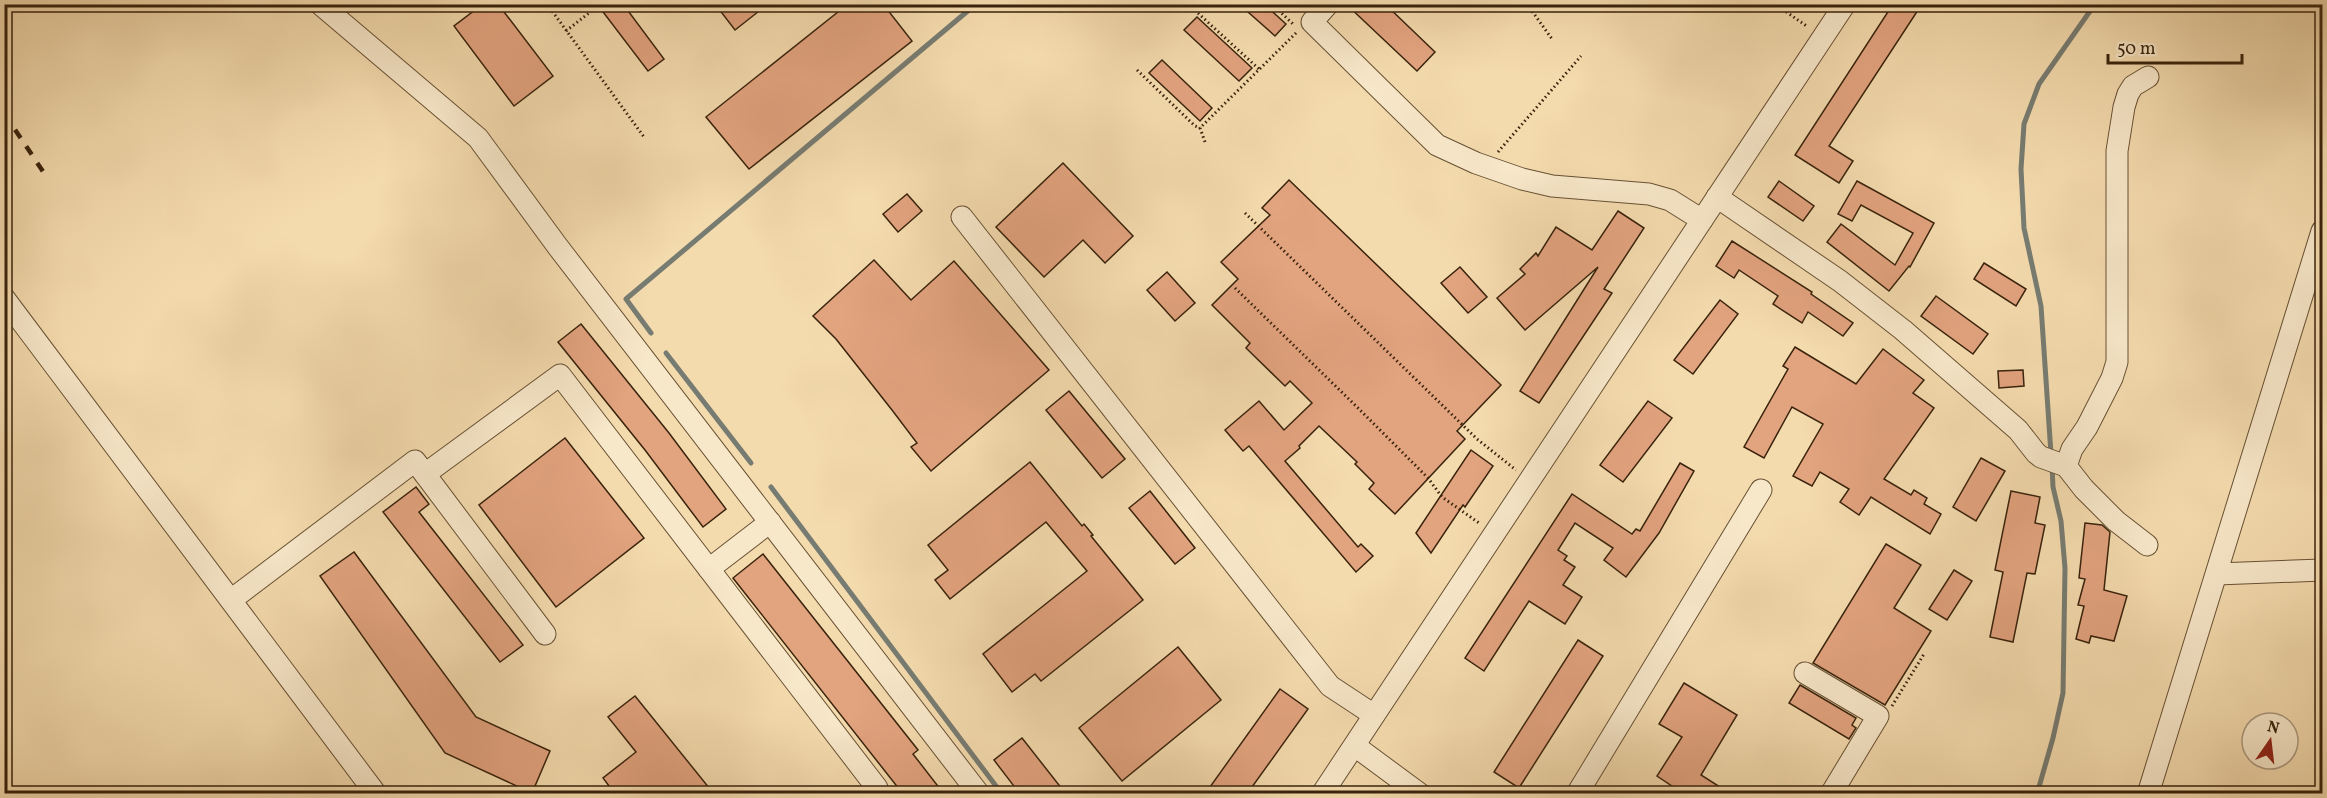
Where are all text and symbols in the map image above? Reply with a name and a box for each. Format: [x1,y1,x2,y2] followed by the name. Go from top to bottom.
[2108,27,2242,65] scale bar
[2117,37,2156,62] text: 50 m
[2240,711,2300,771] north arrow
[2265,716,2282,741] text: N

